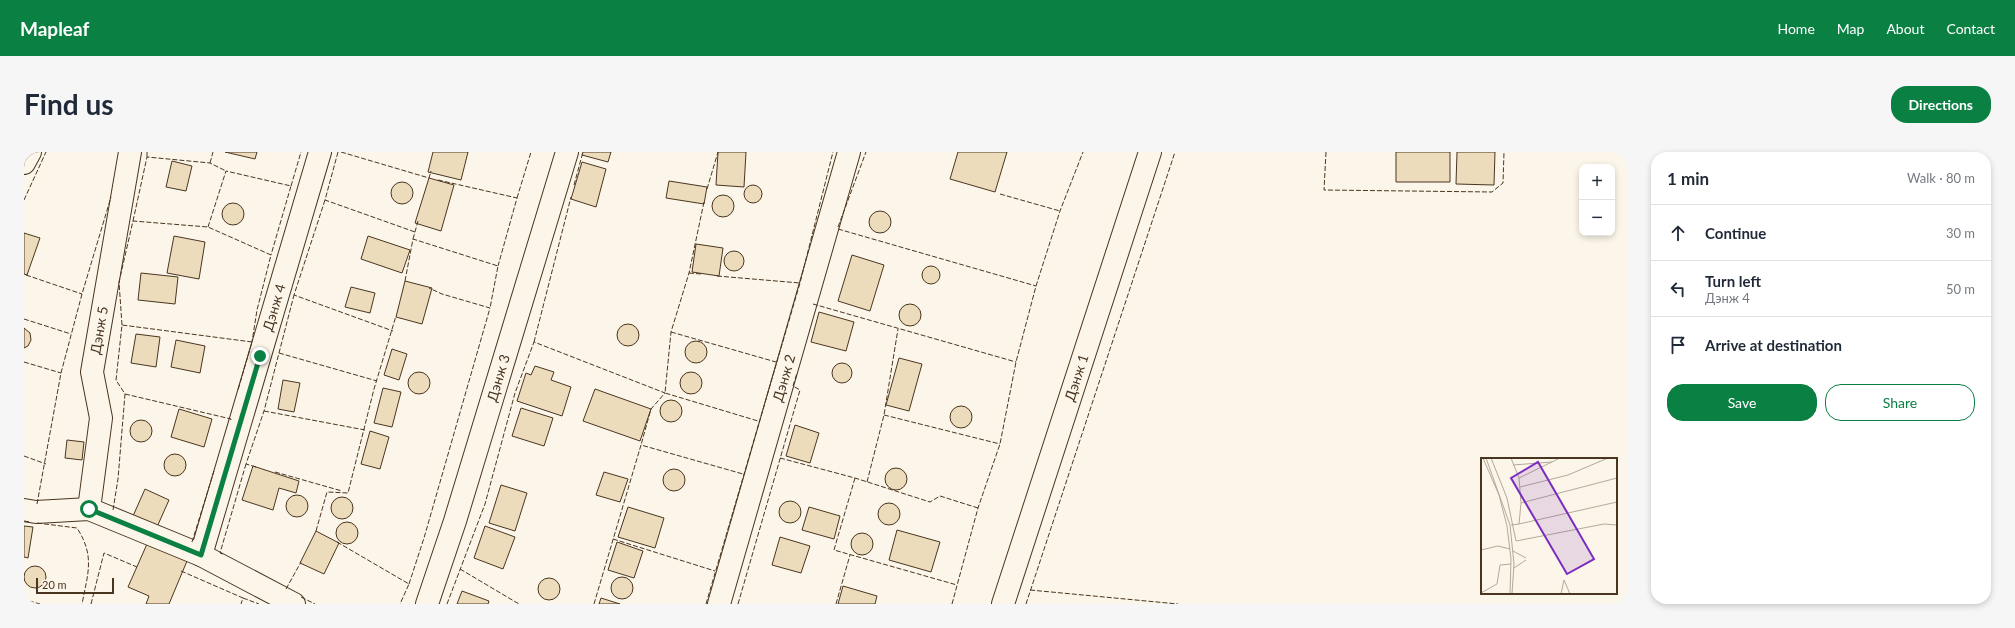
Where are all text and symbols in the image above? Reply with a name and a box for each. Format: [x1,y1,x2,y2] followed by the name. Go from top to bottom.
[20,17,89,40] text: Mapleaf
[1777,20,1815,37] text: Home
[1837,20,1864,37] text: Map
[1886,20,1924,37] text: About
[1946,20,1995,37] text: Contact
[1891,86,1991,123] button: Directions
[24,87,114,121] text: Find us
[1579,164,1615,236] map controls
[1579,164,1615,200] button: +
[1667,168,1709,189] text: 1 min
[1907,170,1975,186] text: Walk · 80 m
[1579,200,1615,236] button: −
[1667,222,1689,244] icon: ahead
[1705,224,1766,242] text: Continue
[1946,225,1975,241] text: 30 m
[1705,272,1761,290] text: Turn left
[1667,278,1689,300] icon: left
[1946,281,1975,297] text: 50 m
[259,282,289,333] street label: Дэнж 4
[1705,290,1750,306] text: Дэнж 4
[86,305,111,355] street label: Дэнж 5
[1667,334,1689,356] icon: arrive
[1705,336,1842,354] text: Arrive at destination
[251,347,269,365] route end
[483,352,513,404] street label: Дэнж 3
[769,352,798,404] street label: Дэнж 2
[1061,352,1092,403] street label: Дэнж 1
[1667,384,1817,421] button: Save
[1825,384,1975,421] button: Share
[1481,458,1617,594] inset map
[80,500,98,518] route start
[36,576,114,595] scale bar
[42,578,67,591] text: 20 m

